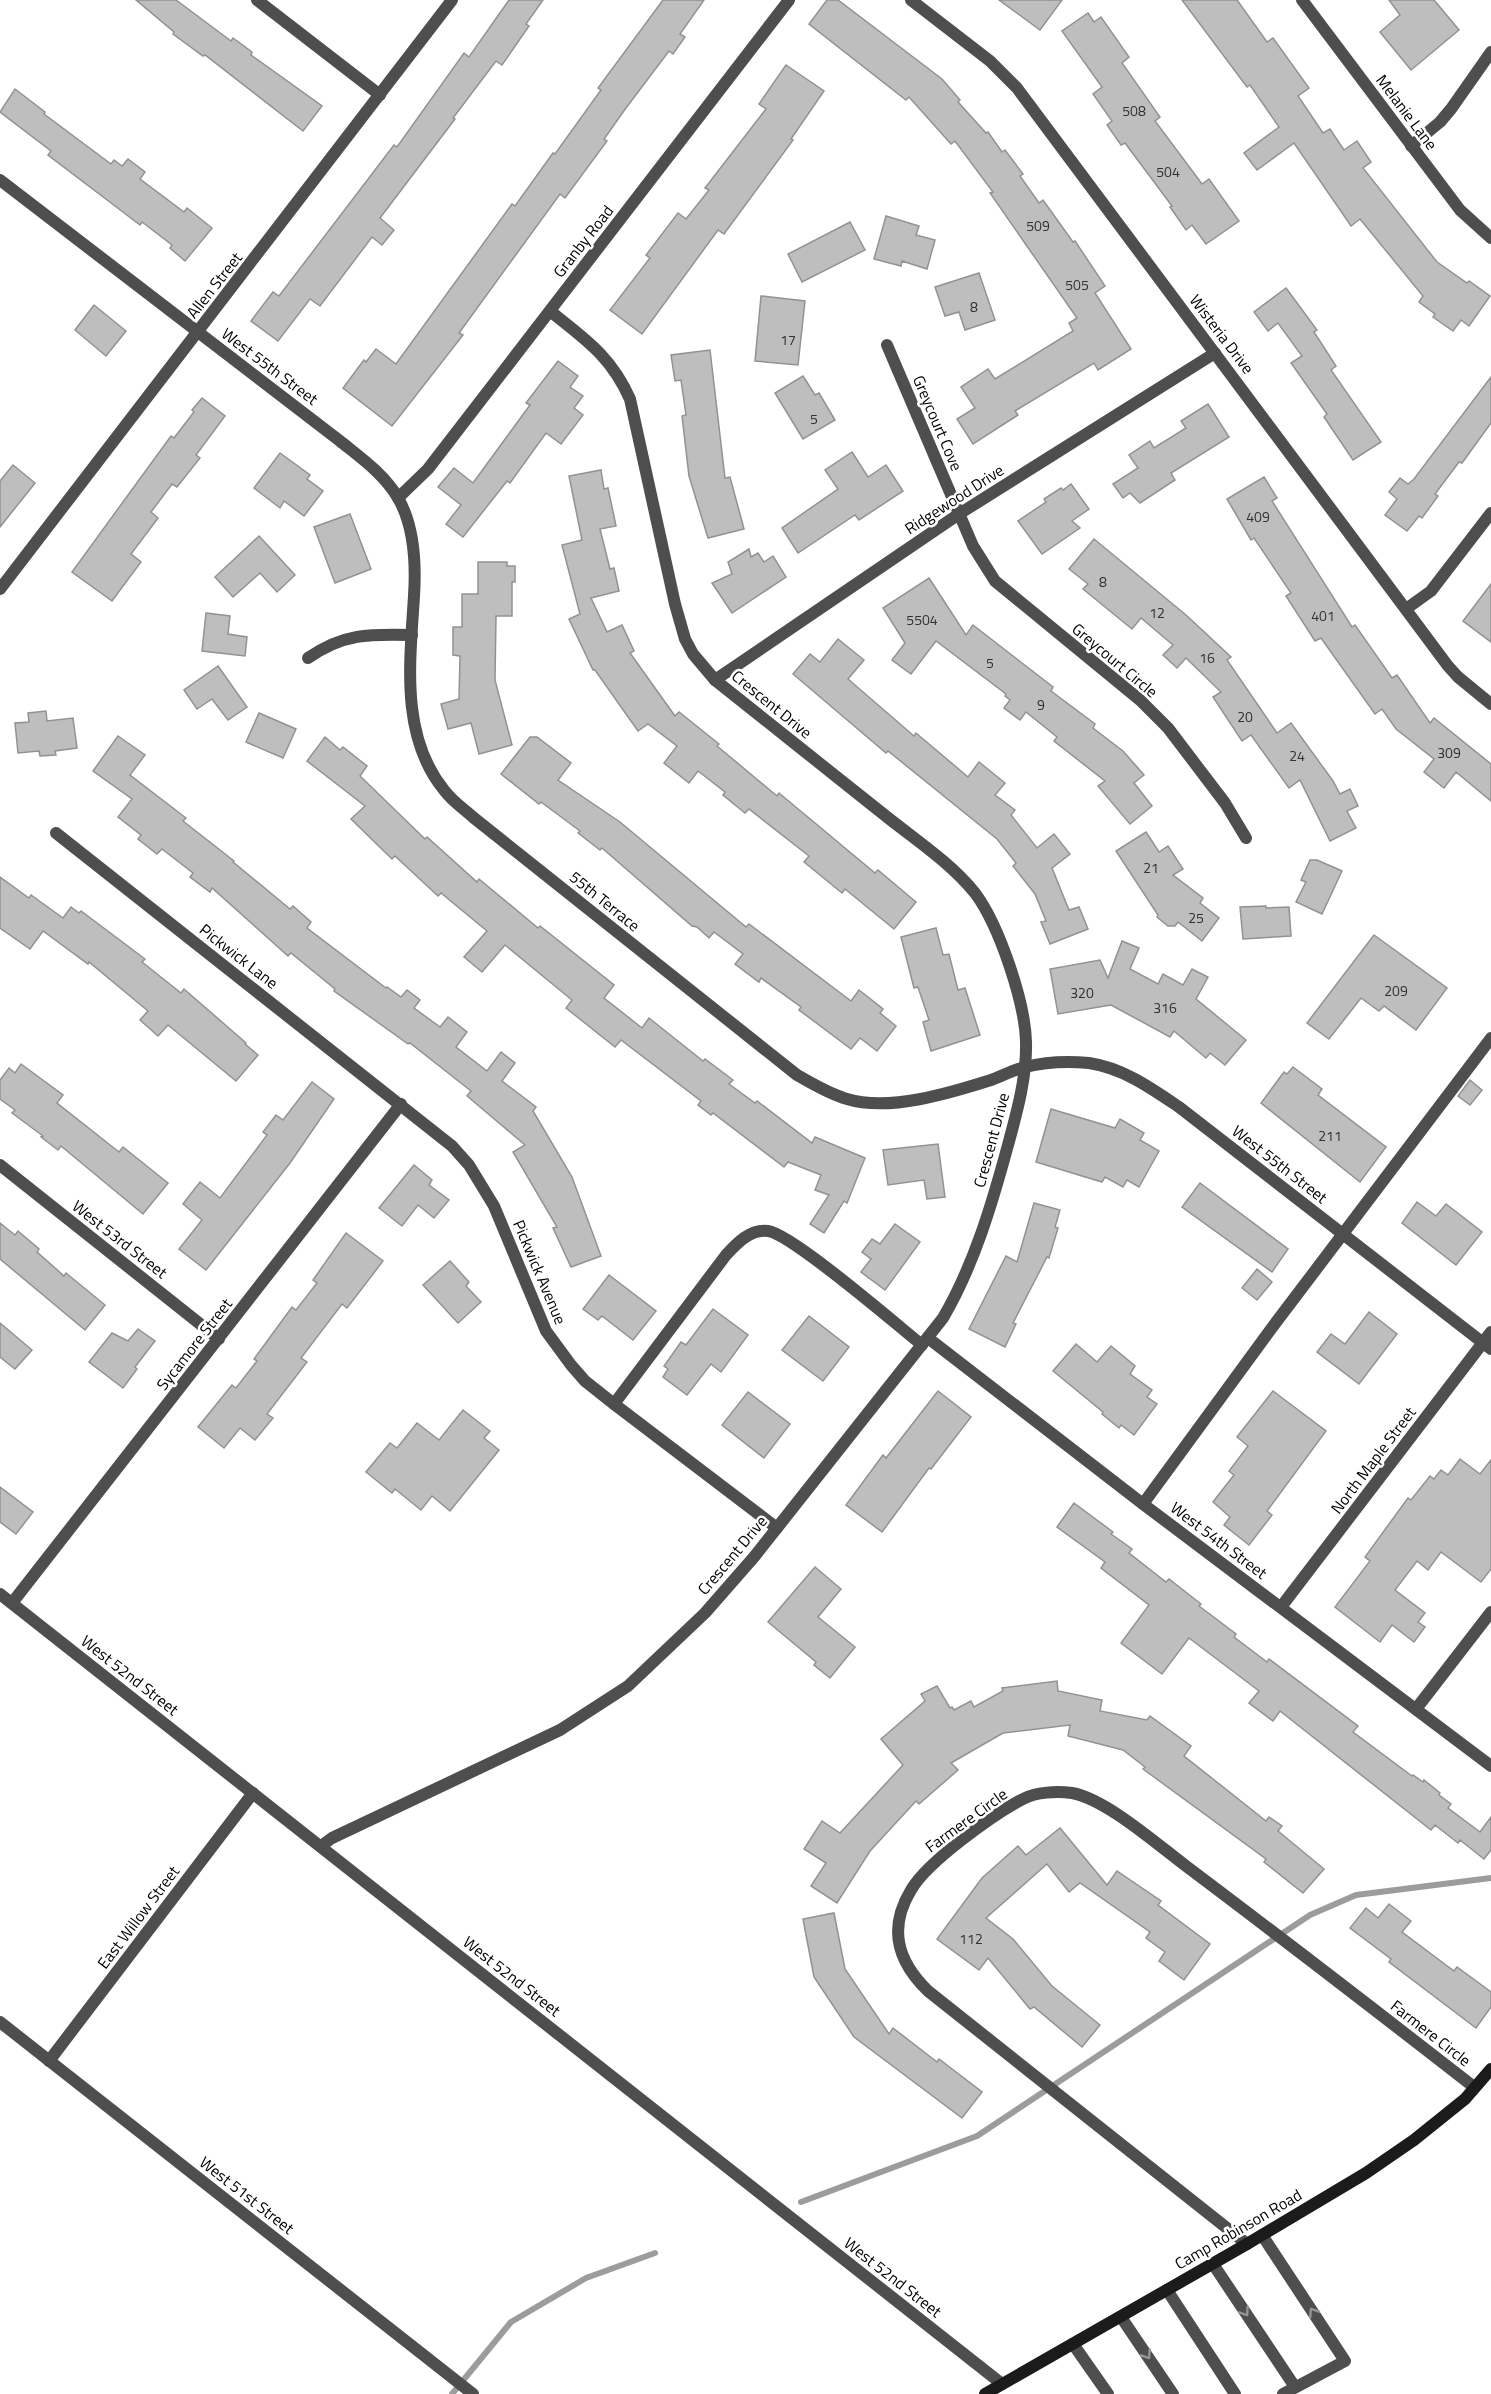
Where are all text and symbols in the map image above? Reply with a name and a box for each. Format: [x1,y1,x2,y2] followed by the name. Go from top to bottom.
[1371,69,1443,155] street label: Melanie Lane
[1122,100,1146,121] house number: 508
[1156,161,1180,182] house number: 504
[547,200,619,282] street label: Granby Road
[1026,215,1050,236] house number: 509
[180,246,248,323] street label: Allen Street
[1065,274,1089,295] house number: 505
[1184,289,1260,379] street label: Wisteria Drive
[970,296,978,317] house number: 8
[217,322,324,411] street label: West 55th Street
[780,329,796,350] house number: 17
[907,371,969,475] street label: Greycourt Cove
[810,408,818,429] house number: 5
[900,458,1008,540] street label: Ridgewood Drive
[1246,506,1270,527] house number: 409
[1099,571,1107,592] house number: 8
[1149,602,1165,623] house number: 12
[1311,605,1335,626] house number: 401
[906,609,938,630] house number: 5504
[1067,617,1163,703] street label: Greycourt Circle
[1199,647,1215,668] house number: 16
[986,652,994,673] house number: 5
[727,664,817,744] street label: Crescent Drive
[1037,694,1045,715] house number: 9
[1237,706,1253,727] house number: 20
[1437,742,1461,763] house number: 309
[1289,745,1305,766] house number: 24
[1143,857,1159,878] house number: 21
[565,865,645,937] street label: 55th Terrace
[1188,907,1204,928] house number: 25
[195,918,283,994] street label: Pickwick Lane
[1384,980,1408,1001] house number: 209
[1070,982,1094,1003] house number: 320
[1153,997,1177,1018] house number: 316
[967,1090,1015,1190] street label: Crescent Drive
[1227,1119,1333,1209] street label: West 55th Street
[1318,1125,1342,1146] house number: 211
[67,1194,173,1284] street label: West 53rd Street
[507,1216,573,1328] street label: Pickwick Avenue
[150,1293,238,1395] street label: Sycamore Street
[1325,1401,1422,1519] street label: North Maple Street
[1166,1496,1273,1585] street label: West 54th Street
[692,1510,772,1600] street label: Crescent Drive
[76,1629,184,1721] street label: West 52nd Street
[920,1782,1012,1858] street label: Farmere Circle
[91,1860,185,1974] street label: East Willow Street
[959,1928,983,1949] house number: 112
[458,1930,566,2022] street label: West 52nd Street
[1386,1994,1476,2072] street label: Farmere Circle
[195,2150,300,2240] street label: West 51st Street
[1170,2183,1306,2275] street label: Camp Robinson Road
[839,2231,947,2323] street label: West 52nd Street
[1238,2306,1249,2317] one-way arrow
[1309,2308,1320,2319] one-way arrow
[1140,2349,1151,2360] one-way arrow

